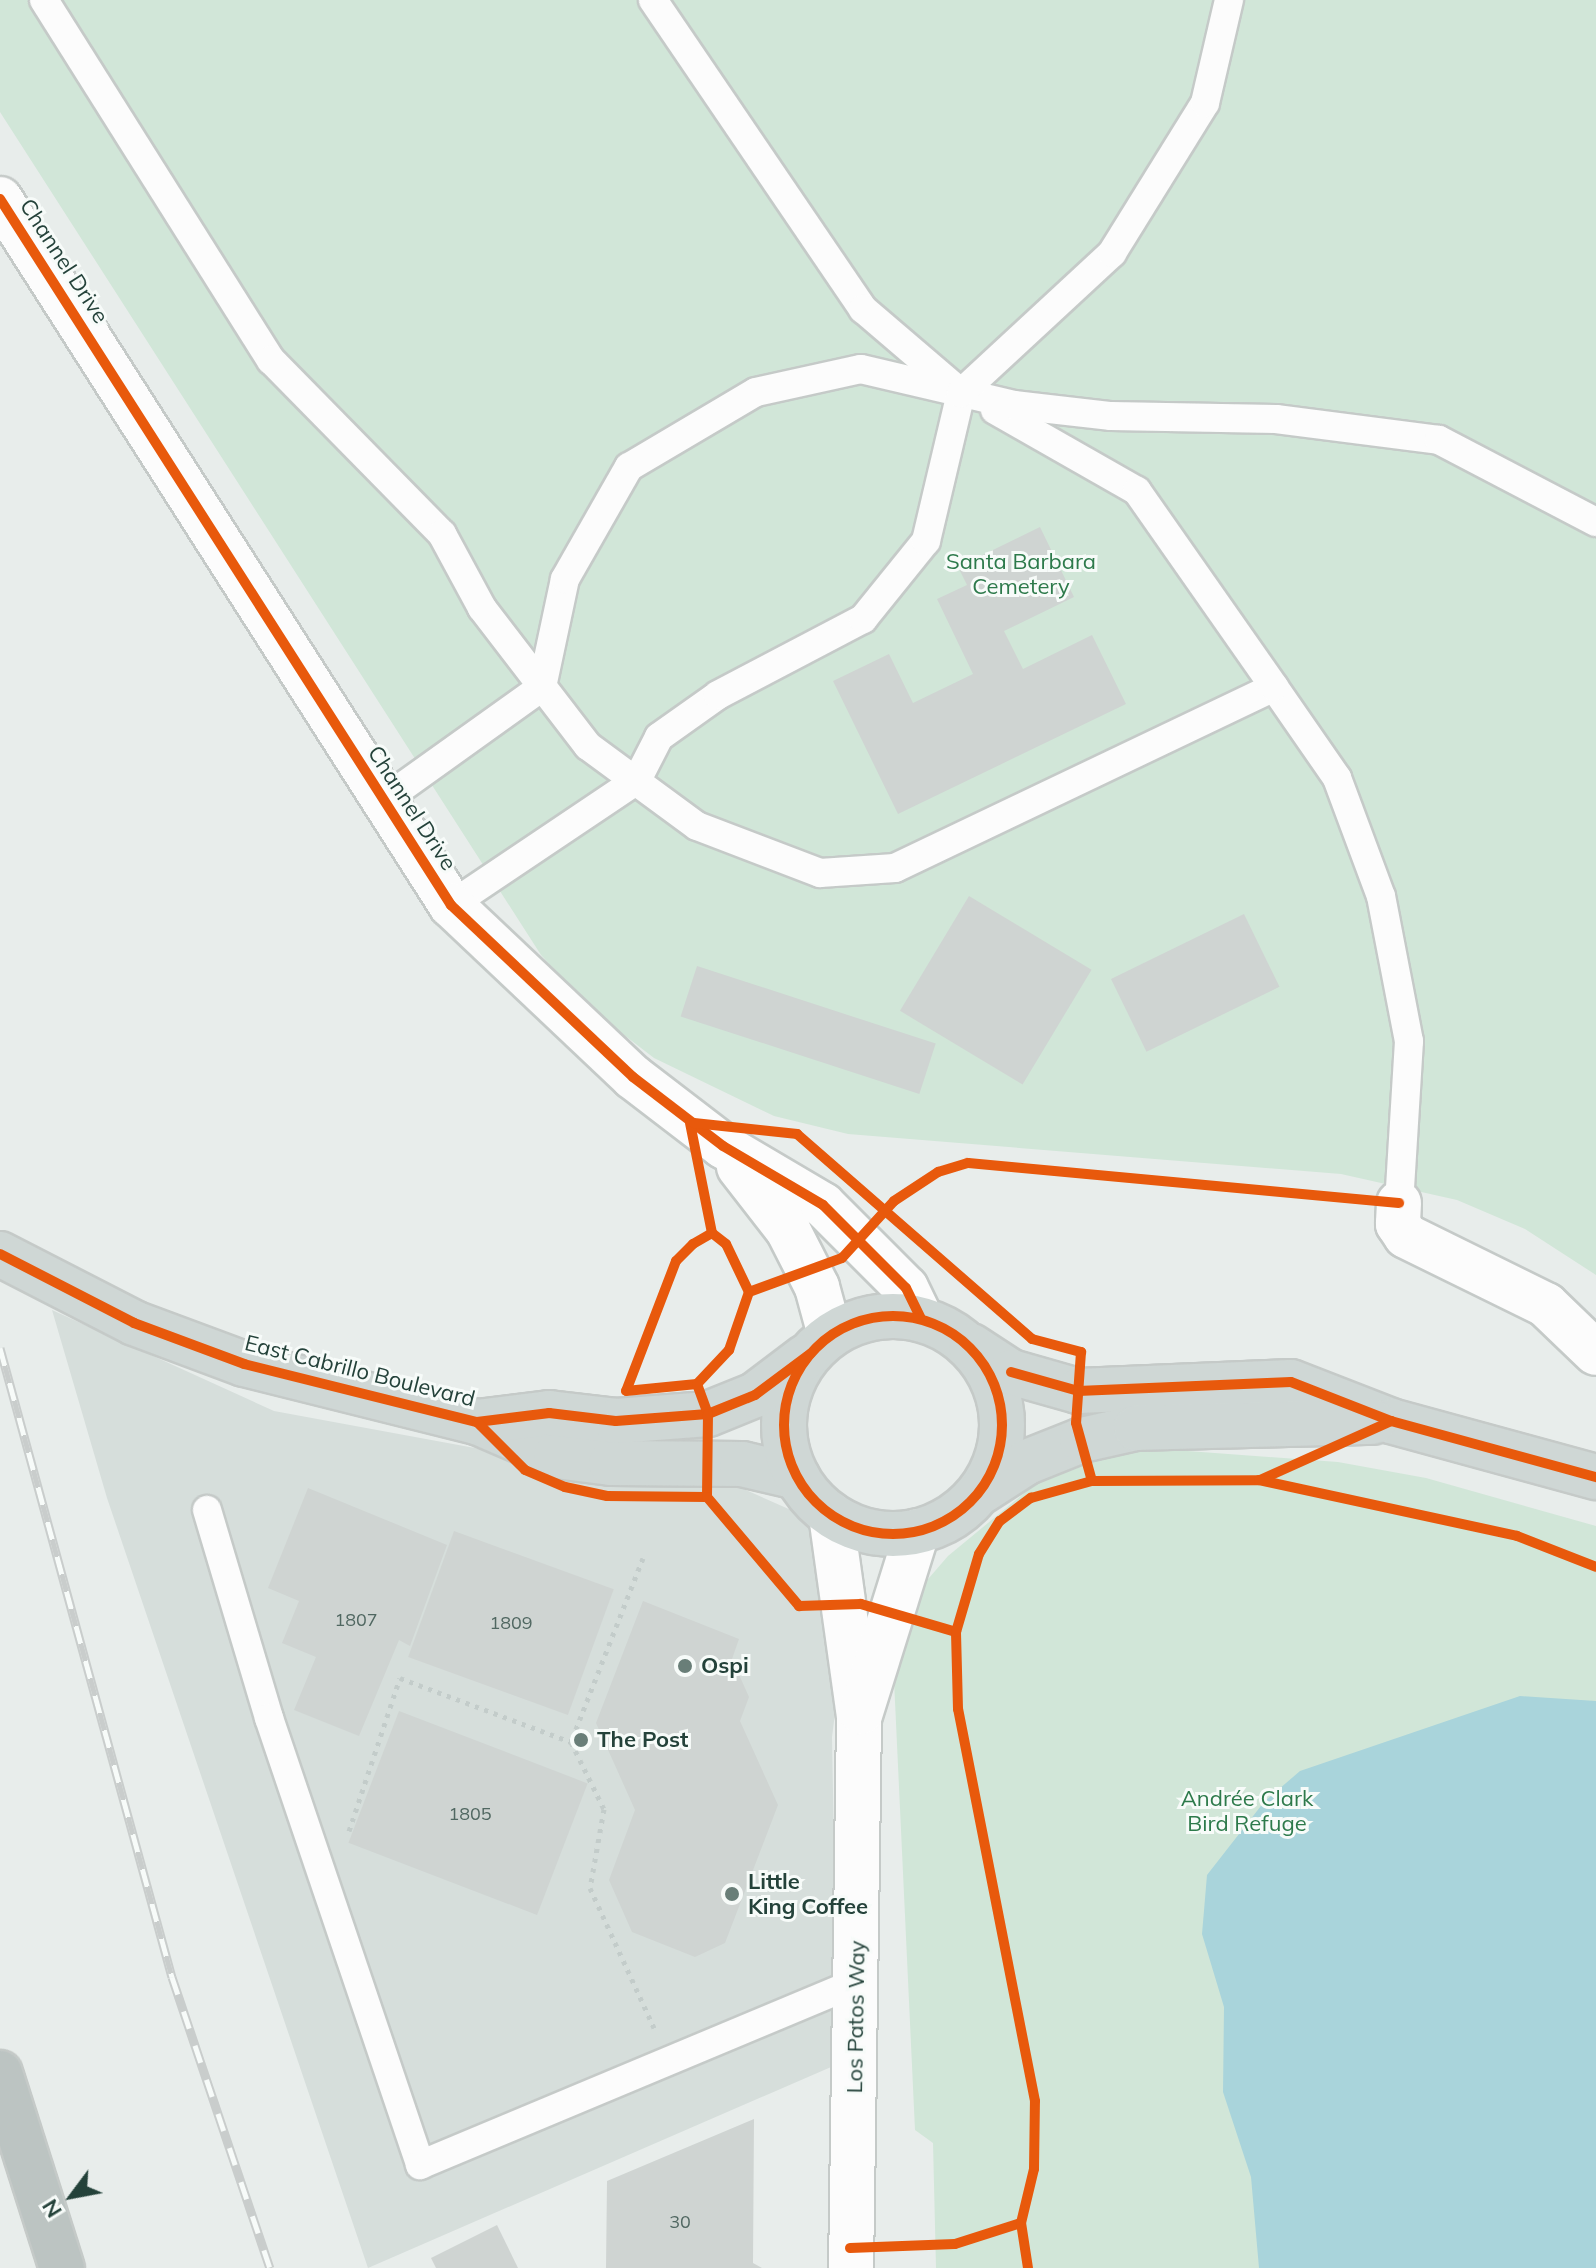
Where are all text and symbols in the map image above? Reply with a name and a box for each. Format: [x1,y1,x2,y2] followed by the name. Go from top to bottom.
[14,194,114,328] street label: Channel Drive
[946,548,1096,600] park label: Santa Barbara Cemetery
[362,741,462,875] street label: Channel Drive
[242,1330,478,1412] street label: East Cabrillo Boulevard
[334,1609,378,1631] house number: 1807
[489,1612,533,1634] house number: 1809
[701,1653,749,1679] place label: Ospi
[676,1657,694,1675] marker: Ospi
[597,1727,688,1753] place label: The Post
[572,1731,590,1749] marker: The Post
[1181,1785,1313,1836] park label: Andrée Clark Bird Refuge
[448,1803,492,1825] house number: 1805
[748,1868,868,1920] place label: Little King Coffee
[723,1885,741,1903] marker: Little King Coffee
[841,1940,871,2094] street label: Los Patos Way
[32,2156,112,2236] north arrow
[35,2194,68,2223] text: N
[669,2211,691,2233] house number: 30

